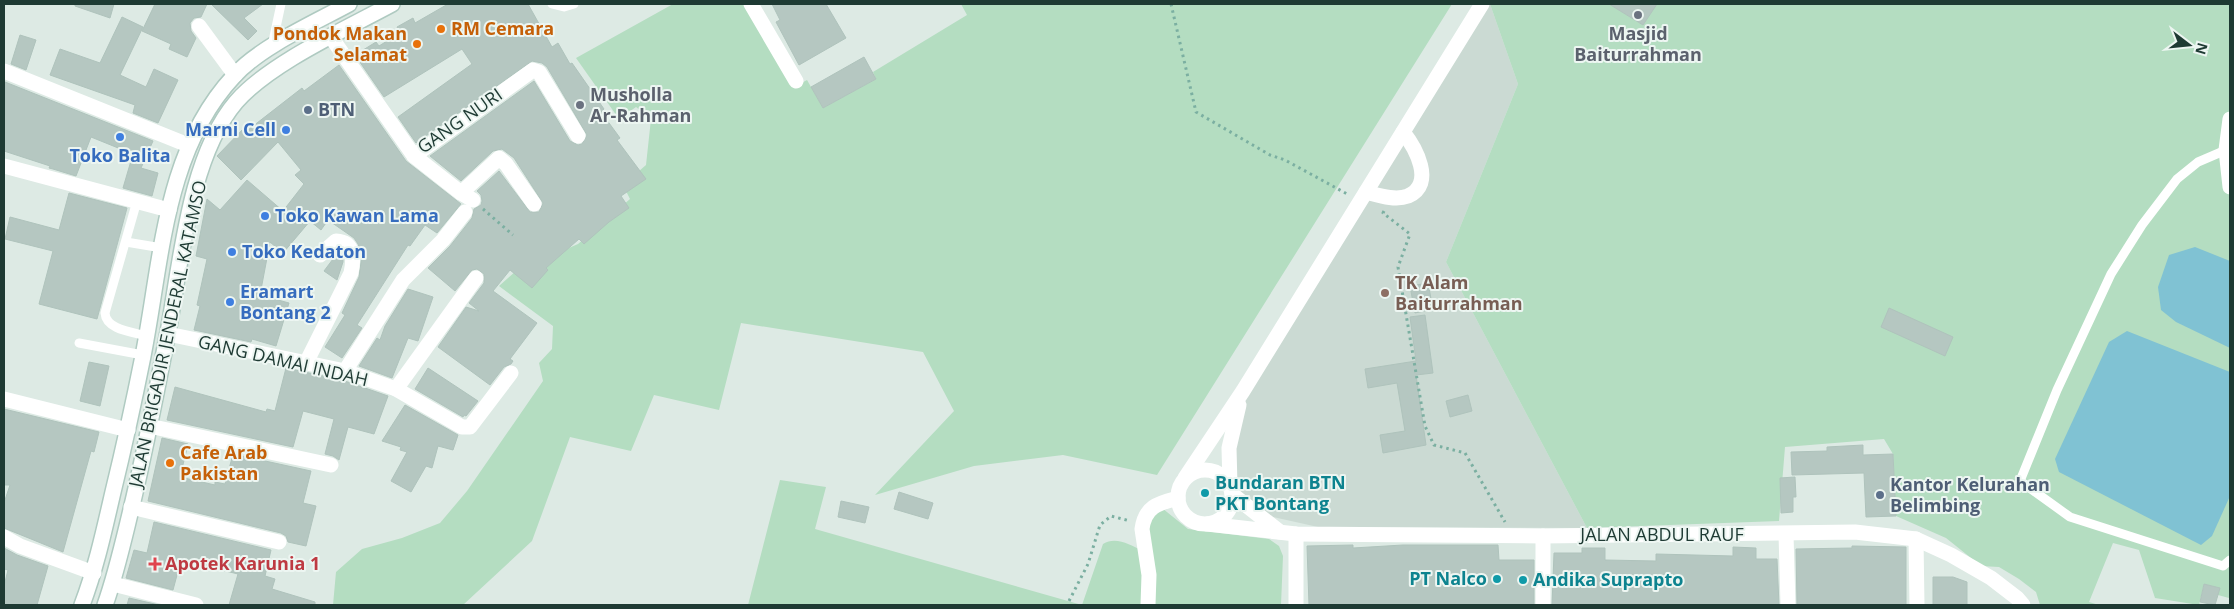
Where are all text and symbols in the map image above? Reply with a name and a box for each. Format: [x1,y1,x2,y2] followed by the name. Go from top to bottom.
[1632,9,1644,21] marker: Masjid Baiturrahman
[451,16,554,40] place label: RM Cemara
[2164,20,2214,70] north arrow
[273,21,407,66] place label: Pondok Makan Selamat
[1574,21,1702,66] place label: Masjid Baiturrahman
[435,23,447,35] marker: RM Cemara
[411,38,423,50] marker: Pondok Makan Selamat
[2191,41,2213,57] text: N
[412,82,507,158] street label: GANG NURI
[590,82,691,127] place label: Musholla Ar-Rahman
[318,97,355,121] place label: BTN
[574,99,586,111] marker: Musholla Ar-Rahman
[302,104,314,116] marker: BTN
[185,117,276,141] place label: Marni Cell
[280,124,292,136] marker: Marni Cell
[114,131,126,143] marker: Toko Balita
[69,143,171,167] place label: Toko Balita
[122,178,211,491] street label: JALAN BRIGADIR JENDERAL KATAMSO
[275,203,439,227] place label: Toko Kawan Lama
[259,210,271,222] marker: Toko Kawan Lama
[242,239,366,263] place label: Toko Kedaton
[226,246,238,258] marker: Toko Kedaton
[1395,270,1523,315] place label: TK Alam Baiturrahman
[240,279,331,324] place label: Eramart Bontang 2
[1379,287,1391,299] marker: TK Alam Baiturrahman
[224,296,236,308] marker: Eramart Bontang 2
[196,329,371,391] street label: GANG DAMAI INDAH
[180,440,267,485] place label: Cafe Arab Pakistan
[164,457,176,469] marker: Cafe Arab Pakistan
[1215,470,1346,515] place label: Bundaran BTN PKT Bontang
[1890,472,2050,517] place label: Kantor Kelurahan Belimbing
[1199,487,1211,499] marker: Bundaran BTN PKT Bontang
[1874,489,1886,501] marker: Kantor Kelurahan Belimbing
[1578,522,1744,546] street label: JALAN ABDUL RAUF
[165,551,320,575] place label: Apotek Karunia 1
[149,558,161,570] marker: Apotek Karunia 1
[1409,566,1487,590] place label: PT Nalco
[1533,567,1683,591] place label: Andika Suprapto
[1491,573,1503,585] marker: PT Nalco
[1517,574,1529,586] marker: Andika Suprapto

